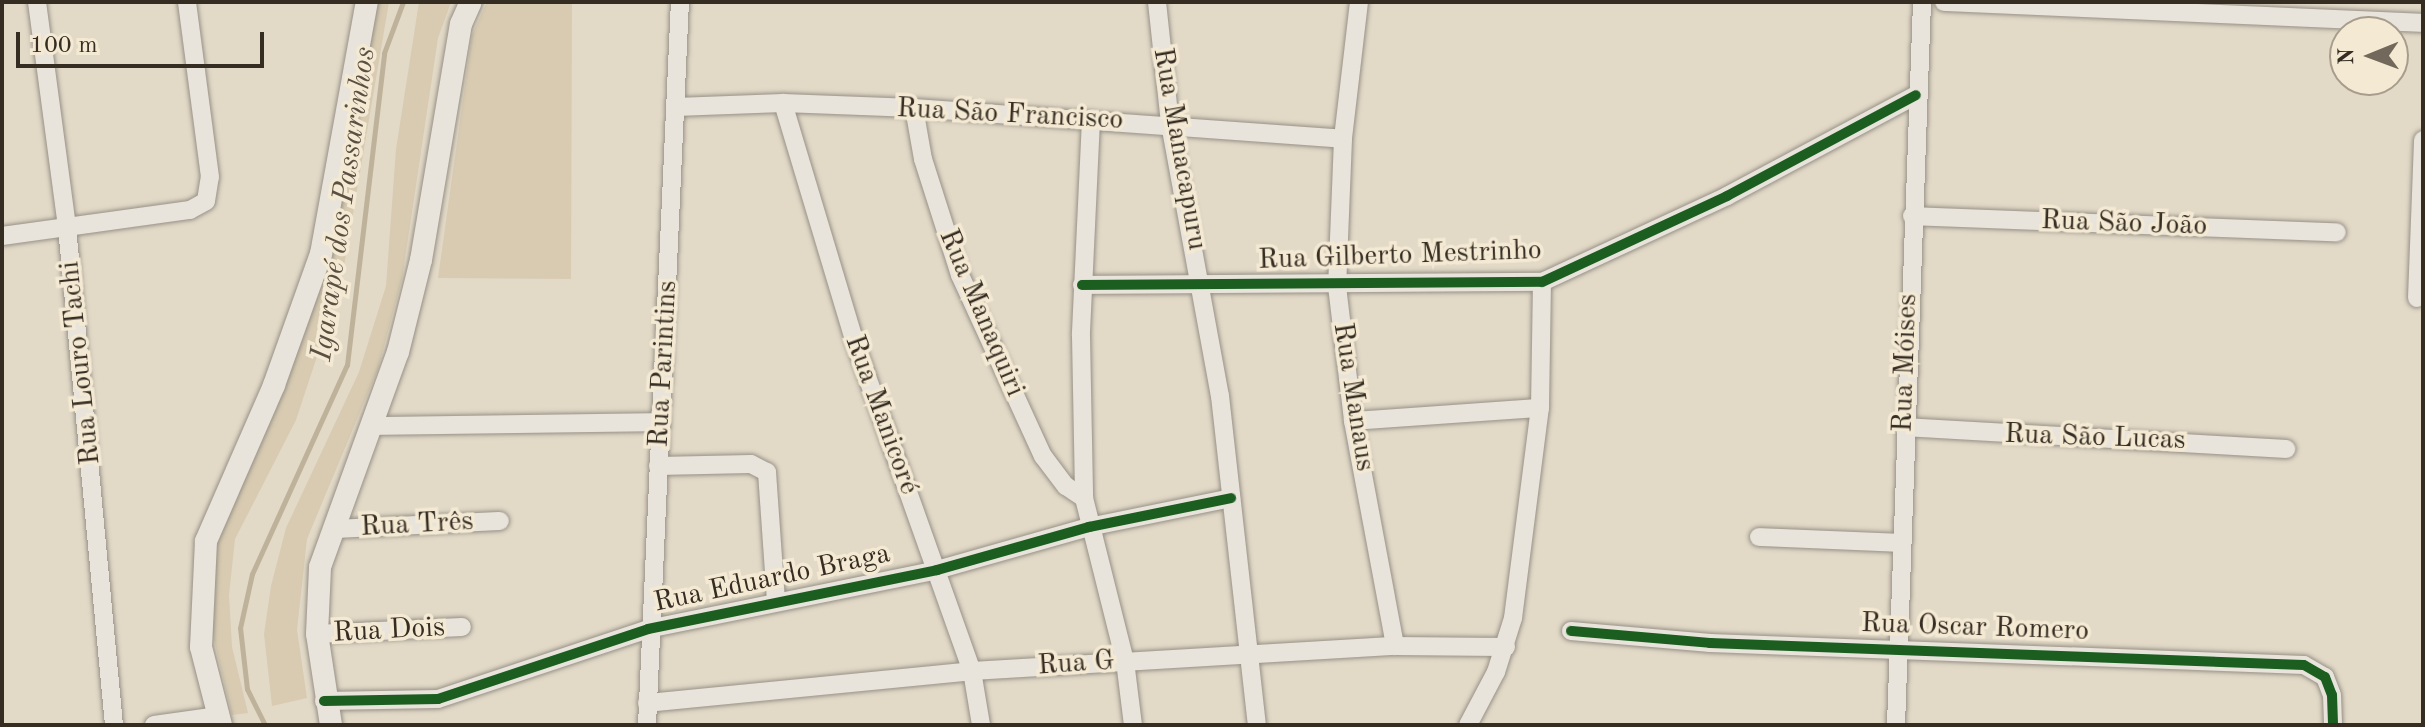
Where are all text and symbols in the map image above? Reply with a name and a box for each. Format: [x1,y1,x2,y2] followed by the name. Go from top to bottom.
[20,16,268,66] scale bar
[2329,16,2409,96] north arrow
[30,34,98,58] text: 100 m
[304,45,384,363] water label: Igarapé dos Passarinhos
[1145,45,1213,253] street label: Rua Manacapuru
[2336,48,2358,65] text: N
[896,92,1124,138] street label: Rua São Francisco
[2040,204,2208,244] street label: Rua São João
[931,224,1031,402] street label: Rua Manaquiri
[1258,234,1542,278] street label: Rua Gilberto Mestrinho
[54,259,108,467] street label: Rua Louro Tachi
[643,280,685,448] street label: Rua Parintins
[1887,293,1925,433] street label: Rua Móises
[1325,320,1381,474] street label: Rua Manaus
[837,331,925,499] street label: Rua Manicoré
[2004,418,2186,458] street label: Rua São Lucas
[360,505,474,545] street label: Rua Três
[651,538,893,620] street label: Rua Eduardo Braga
[1860,607,2090,649] street label: Rua Oscar Romero
[332,611,446,651] street label: Rua Dois
[1037,645,1115,683] street label: Rua G

